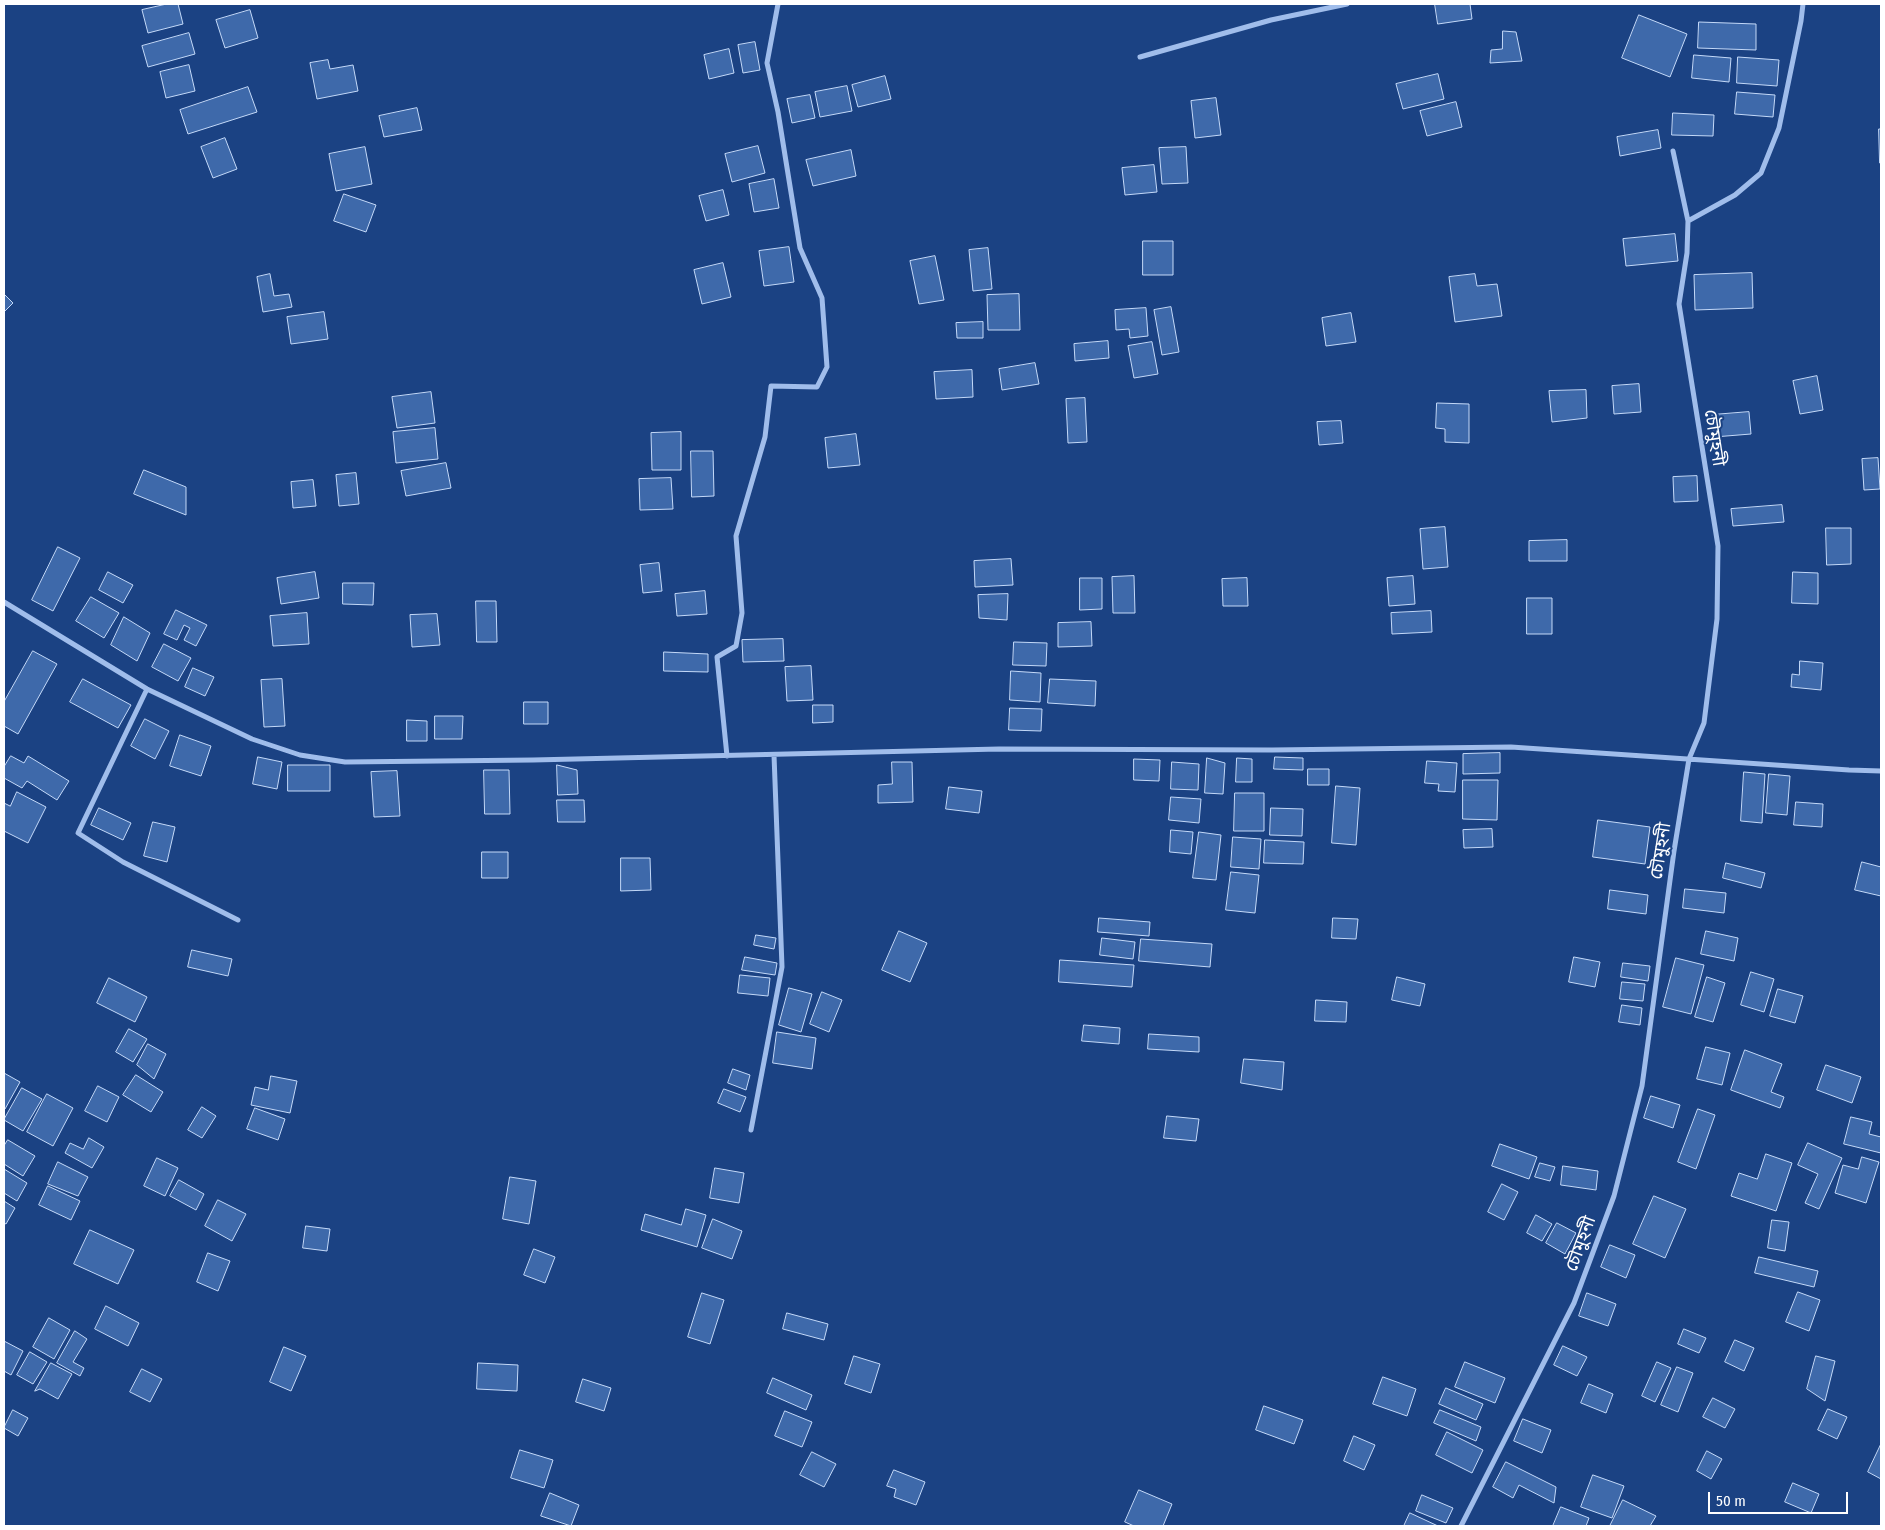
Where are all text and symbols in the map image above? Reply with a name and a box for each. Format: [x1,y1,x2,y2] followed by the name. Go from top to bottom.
[1699,408,1729,468] street label: চৌমুহনী
[1646,821,1676,881] street label: চৌমুহনী
[1561,1213,1601,1275] street label: চৌমুহনী
[1710,1482,1850,1514] scale bar
[1716,1492,1746,1510] text: 50 m

